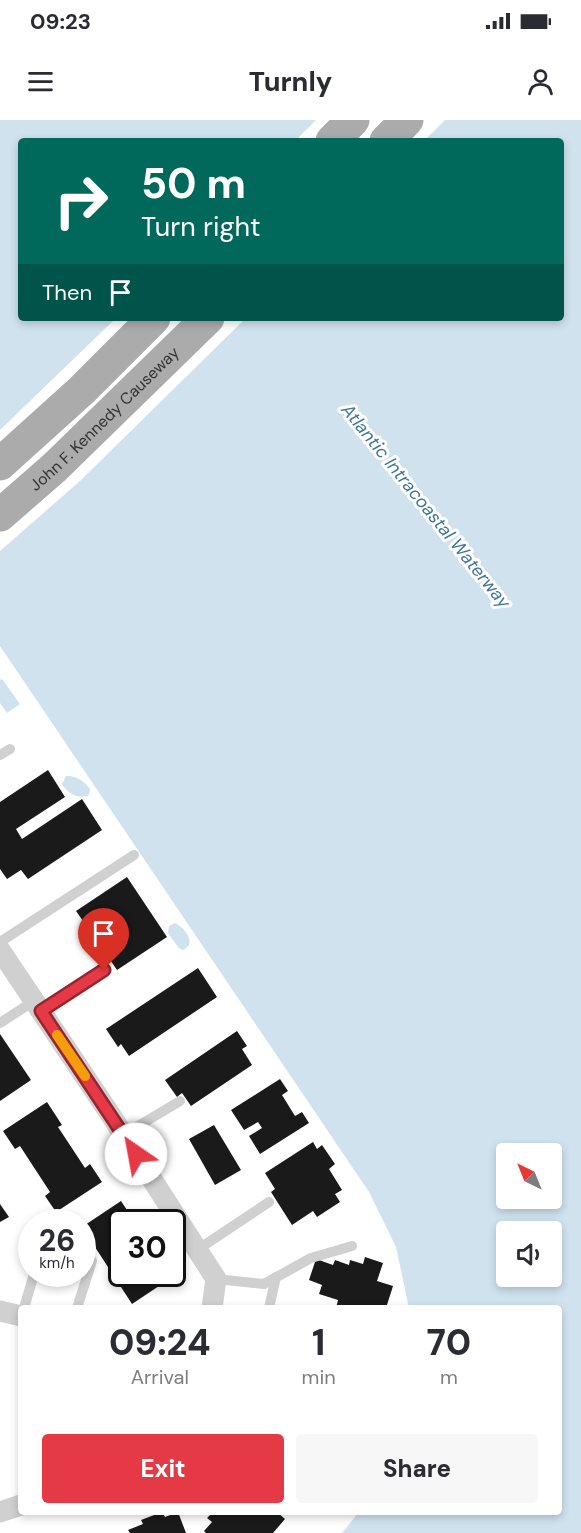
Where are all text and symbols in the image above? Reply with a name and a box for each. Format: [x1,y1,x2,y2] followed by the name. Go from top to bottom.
[30,7,91,36] text: 09:23
[249,64,332,99] text: Turnly
[24,65,57,98] icon: menu
[524,65,557,98] icon: person
[141,156,246,211] text: 50 m
[42,162,120,240] icon: right
[141,209,261,244] text: Turn right
[104,276,137,309] icon: arrive
[42,278,92,307] text: Then
[25,342,183,495] street label: John F. Kennedy Causeway
[335,398,517,614] water label: Atlantic Intracoastal Waterway
[78,908,129,970] pin
[87,917,120,950] icon: arrive
[104,1122,168,1186] position arrow
[496,1143,562,1209] north arrow
[496,1143,562,1287] map controls
[108,1209,186,1287] speed limit sign: 30
[39,1221,75,1260] text: 26
[496,1221,562,1287] button: sound
[39,1253,75,1273] text: km/h
[109,1319,211,1366] text: 09:24
[312,1319,325,1366] text: 1
[427,1319,471,1366] text: 70
[131,1364,189,1390] text: Arrival
[302,1364,336,1390] text: min
[440,1364,458,1390] text: m
[42,1434,284,1503] button: Exit
[296,1434,538,1503] button: Share

